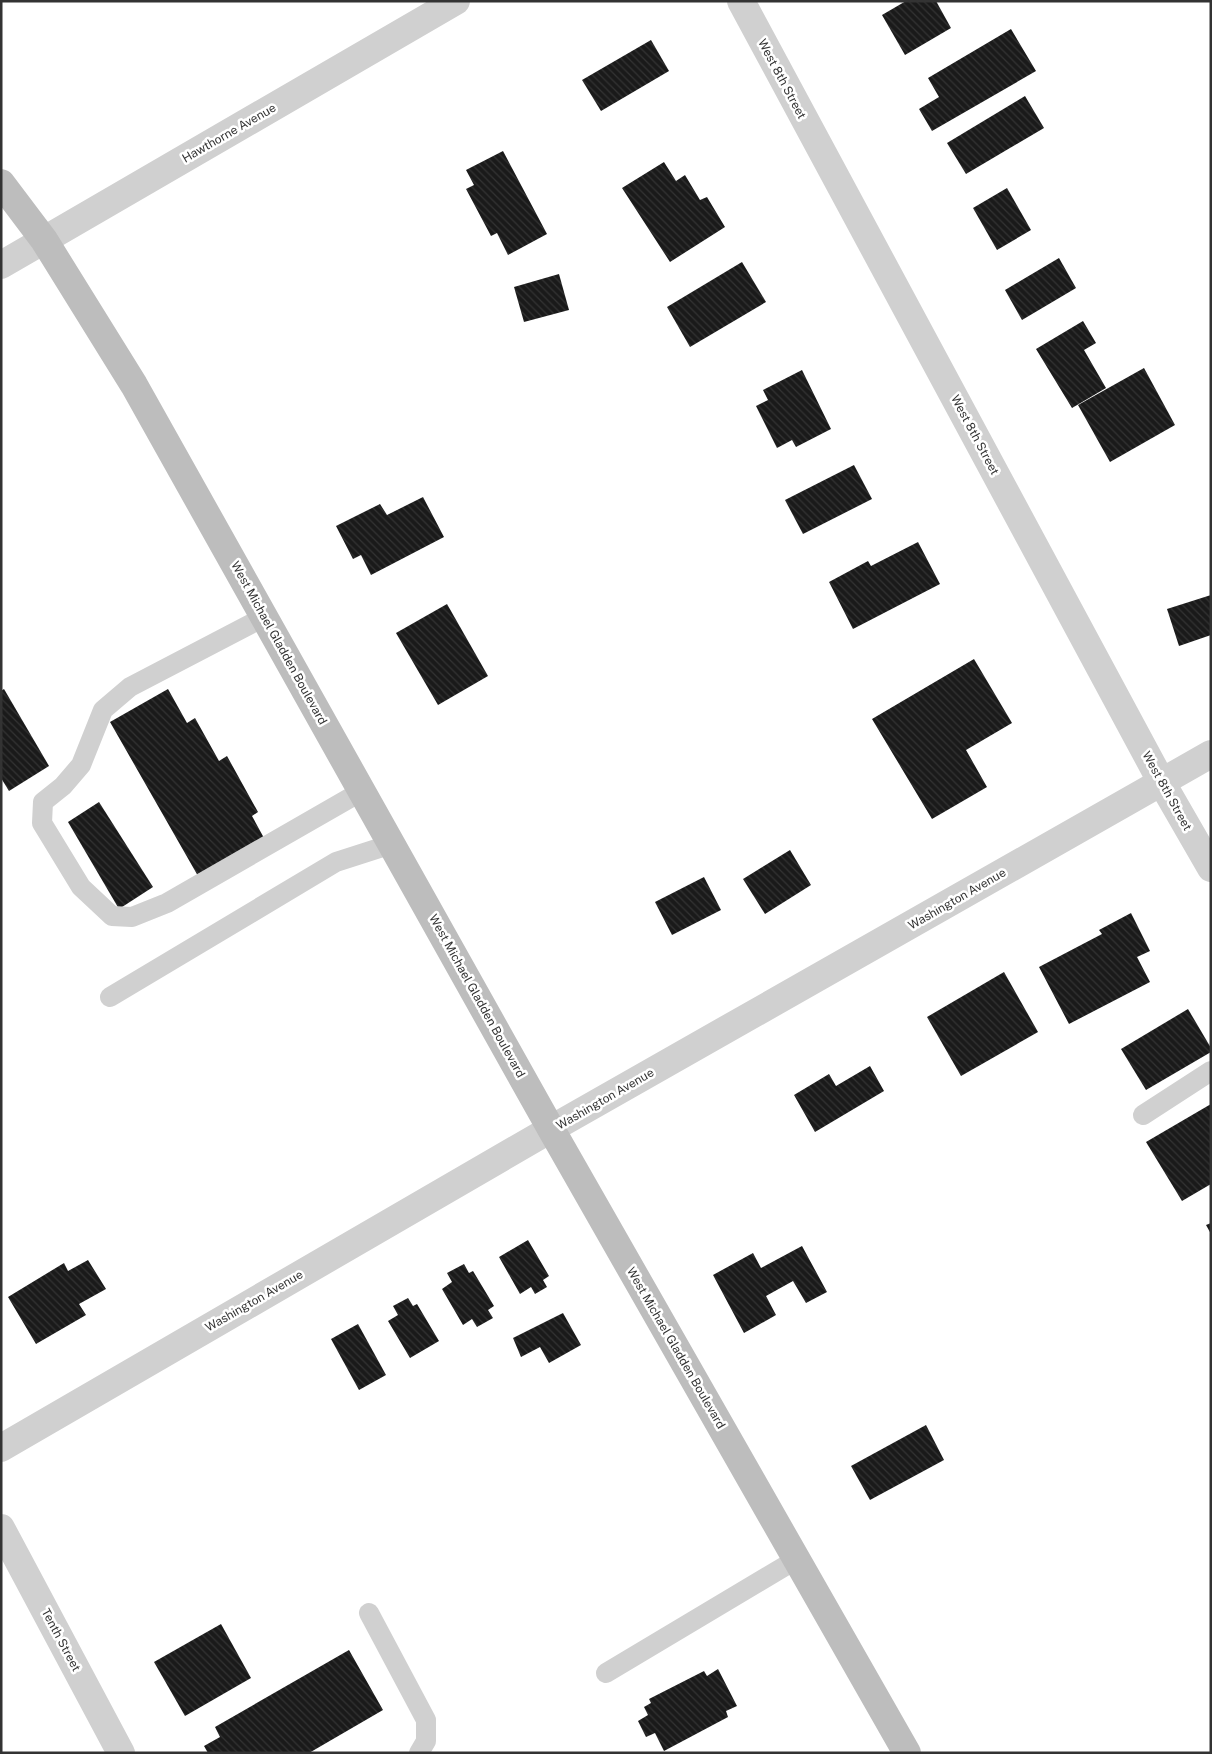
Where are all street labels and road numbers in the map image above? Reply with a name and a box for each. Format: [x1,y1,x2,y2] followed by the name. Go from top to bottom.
[755,37,809,122] street label: West 8th Street
[180,100,278,166] street label: Hawthorne Avenue
[948,393,1002,478] street label: West 8th Street
[228,559,330,727] street label: West Michael Gladden Boulevard
[1139,749,1195,833] street label: West 8th Street
[906,865,1008,933] street label: Washington Avenue
[426,912,528,1080] street label: West Michael Gladden Boulevard
[554,1065,656,1133] street label: Washington Avenue
[624,1265,728,1431] street label: West Michael Gladden Boulevard
[203,1267,305,1335] street label: Washington Avenue
[39,1606,84,1674] street label: Tenth Street

